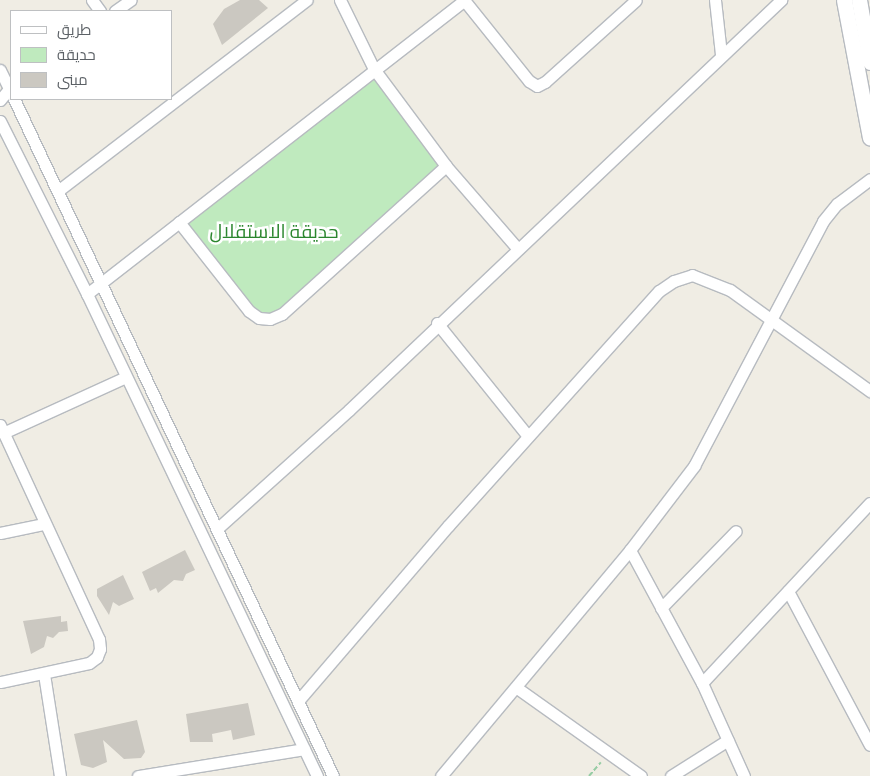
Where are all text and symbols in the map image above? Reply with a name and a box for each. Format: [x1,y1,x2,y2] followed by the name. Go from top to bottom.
[10,10,172,100] legend
[57,20,91,39] text: طريق
[57,45,96,64] text: حديقة
[57,70,88,89] text: مبنى
[209,221,339,243] park label: حديقة الاستقلال

